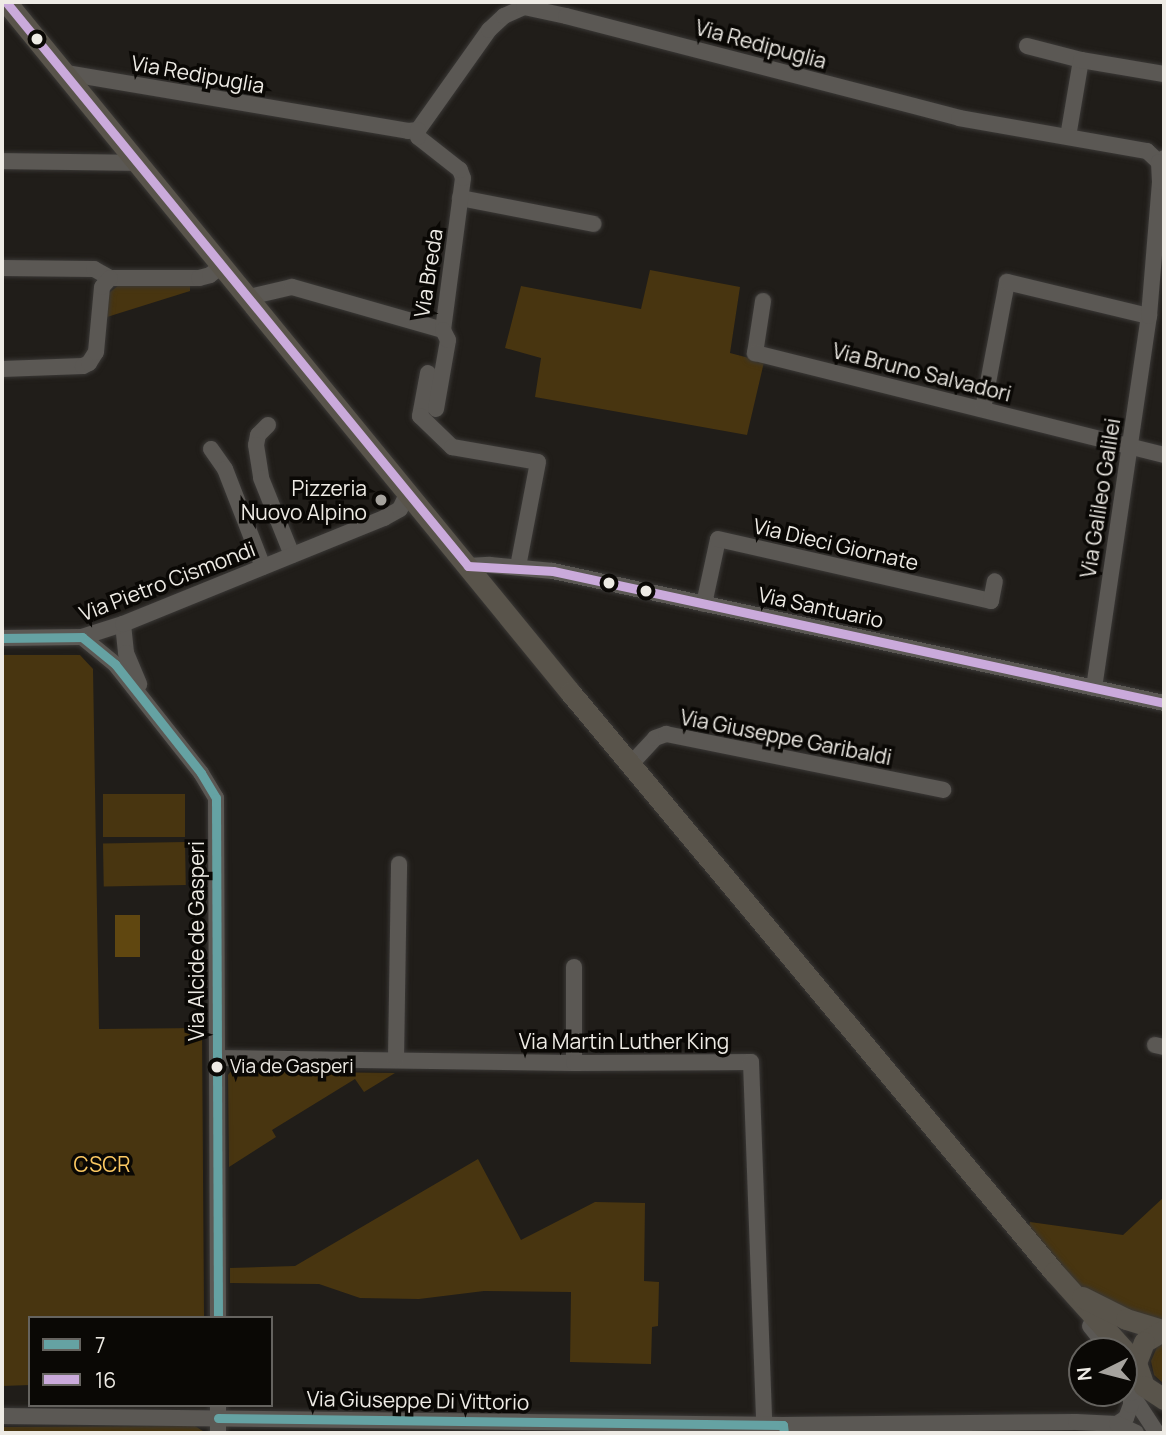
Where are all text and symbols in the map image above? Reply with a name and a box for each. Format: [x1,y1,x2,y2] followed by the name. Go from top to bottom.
[693,14,829,74] street label: Via Redipuglia
[30,32,44,46] unlabelled marker
[129,50,267,98] street label: Via Redipuglia
[409,227,447,319] street label: Via Breda
[830,338,1014,406] street label: Via Bruno Salvadori
[1075,416,1125,580] street label: Via Galileo Galilei
[241,475,367,525] place label: Pizzeria Nuovo Alpino
[373,492,389,508] marker: Pizzeria Nuovo Alpino
[751,513,921,575] street label: Via Dieci Giornate
[76,536,258,626] street label: Via Pietro Cismondi
[602,576,616,590] unlabelled marker
[756,581,886,633] street label: Via Santuario
[639,584,653,598] unlabelled marker
[678,704,894,770] street label: Via Giuseppe Garibaldi
[183,841,209,1041] street label: Via Alcide de Gasperi
[519,1028,729,1054] street label: Via Martin Luther King
[230,1056,354,1078] place label: Via de Gasperi
[210,1060,224,1074] marker: Via de Gasperi
[74,1151,130,1177] park label: CSCR
[28,1316,273,1407] legend
[95,1331,106,1359] text: 7
[1068,1337,1138,1407] north arrow
[95,1366,116,1394] text: 16
[1070,1366,1098,1382] text: N
[306,1385,530,1415] street label: Via Giuseppe Di Vittorio

